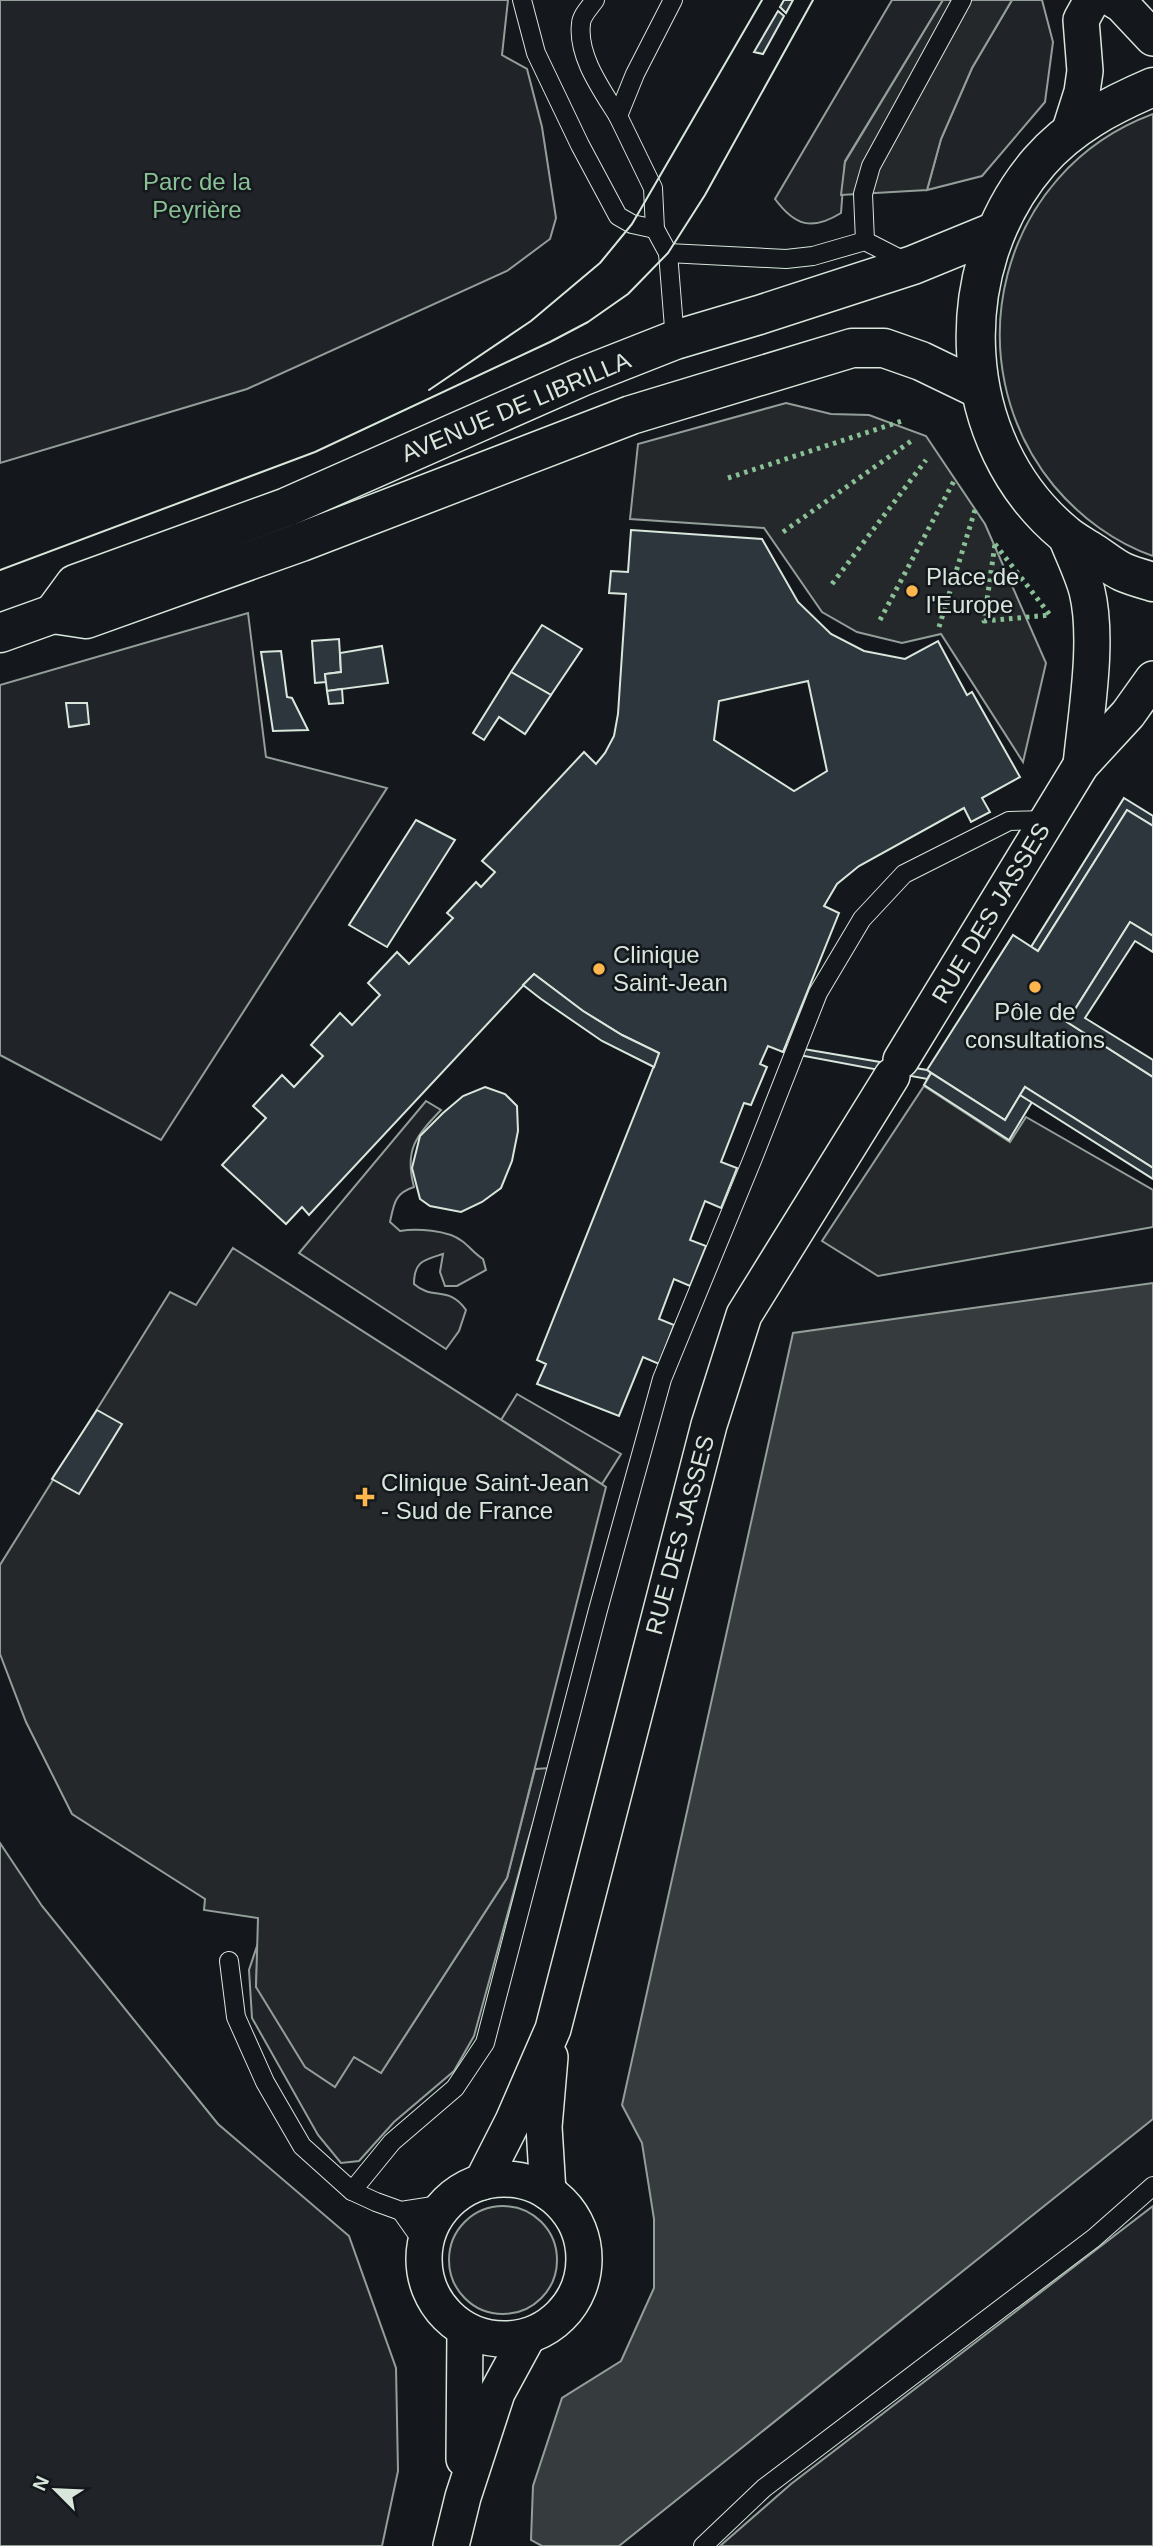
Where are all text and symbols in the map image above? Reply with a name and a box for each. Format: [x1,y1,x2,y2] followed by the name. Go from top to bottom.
[143,168,252,223] park label: Parc de la Peyrière
[397,346,634,467] street label: AVENUE DE LIBRILLA
[926,563,1019,618] place label: Place de l'Europe
[904,583,920,599] marker: Place de l'Europe
[926,818,1055,1008] street label: RUE DES JASSES
[613,941,728,996] place label: Clinique Saint-Jean
[591,961,607,977] marker: Clinique Saint-Jean
[1027,979,1043,995] marker: Pôle de consultations
[965,998,1105,1053] place label: Pôle de consultations
[640,1432,719,1638] street label: RUE DES JASSES
[381,1469,589,1524] place label: Clinique Saint-Jean - Sud de France
[355,1487,375,1507] marker: Clinique Saint-Jean - Sud de France
[21,2455,91,2525] north arrow
[29,2473,53,2494] text: N

